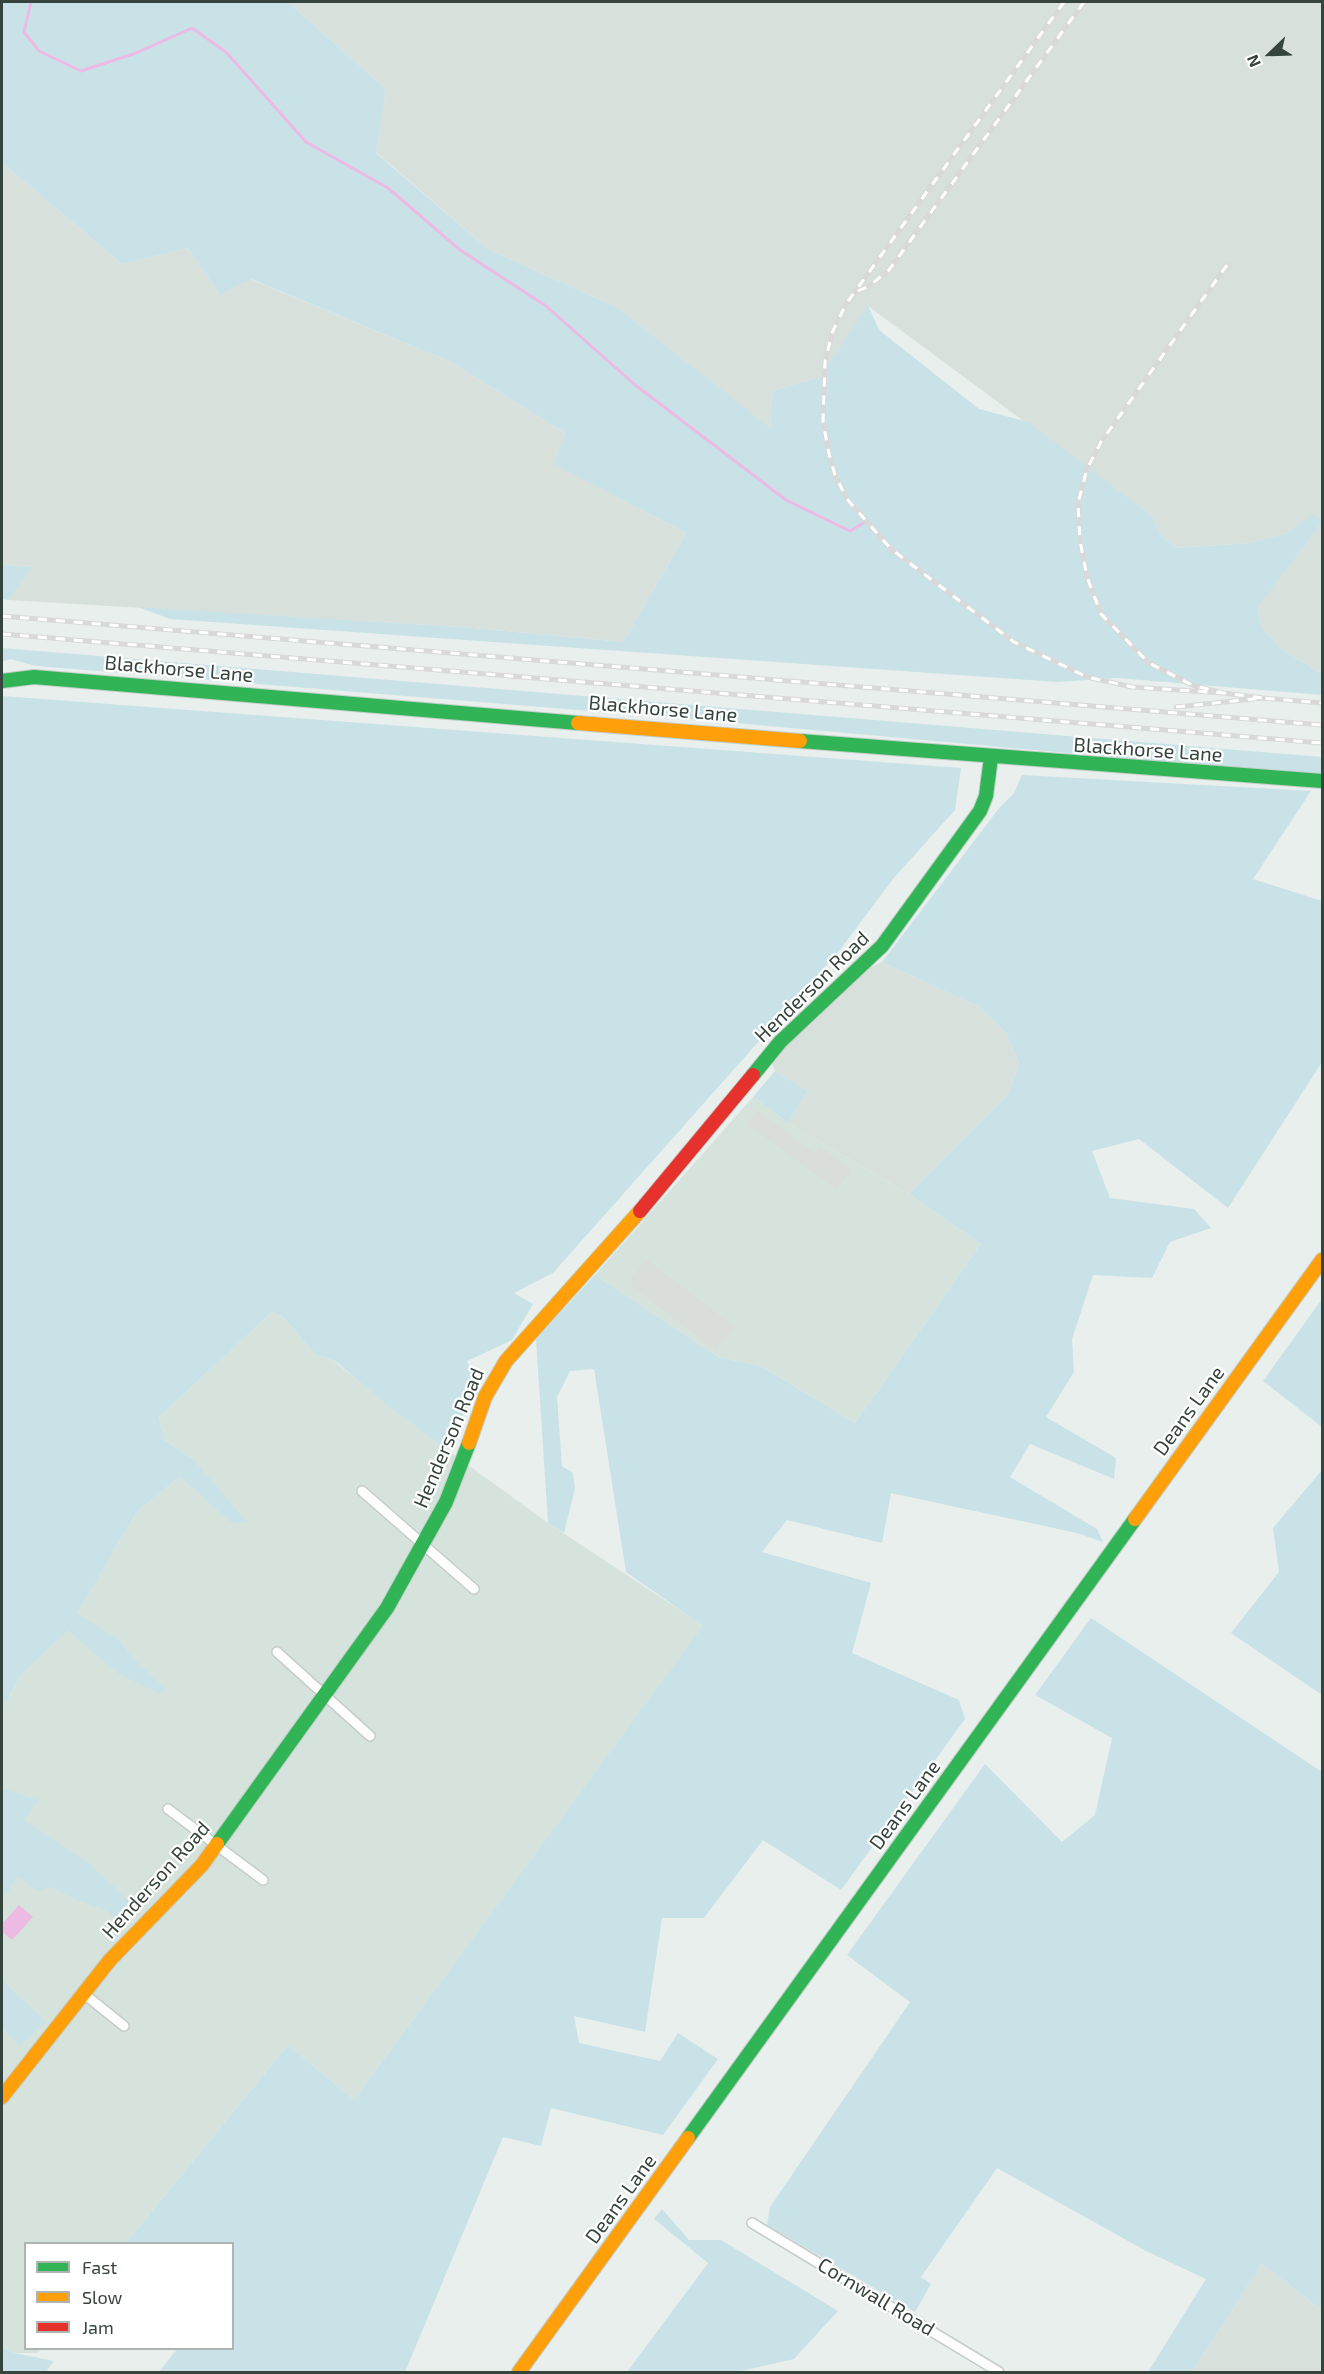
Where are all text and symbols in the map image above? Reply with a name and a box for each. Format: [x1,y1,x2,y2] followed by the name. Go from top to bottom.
[1240,24,1300,84] north arrow
[1242,52,1264,70] text: N
[104,651,254,687] street label: Blackhorse Lane
[588,691,738,727] street label: Blackhorse Lane
[1073,733,1223,767] street label: Blackhorse Lane
[750,926,874,1048] street label: Henderson Road
[1148,1362,1230,1460] street label: Deans Lane
[409,1364,489,1512] street label: Henderson Road
[864,1756,946,1854] street label: Deans Lane
[97,1816,215,1944] street label: Henderson Road
[580,2150,662,2248] street label: Deans Lane
[24,2242,234,2350] legend
[813,2253,939,2341] street label: Cornwall Road
[82,2256,117,2278] text: Fast
[82,2286,122,2308] text: Slow
[82,2316,114,2338] text: Jam

